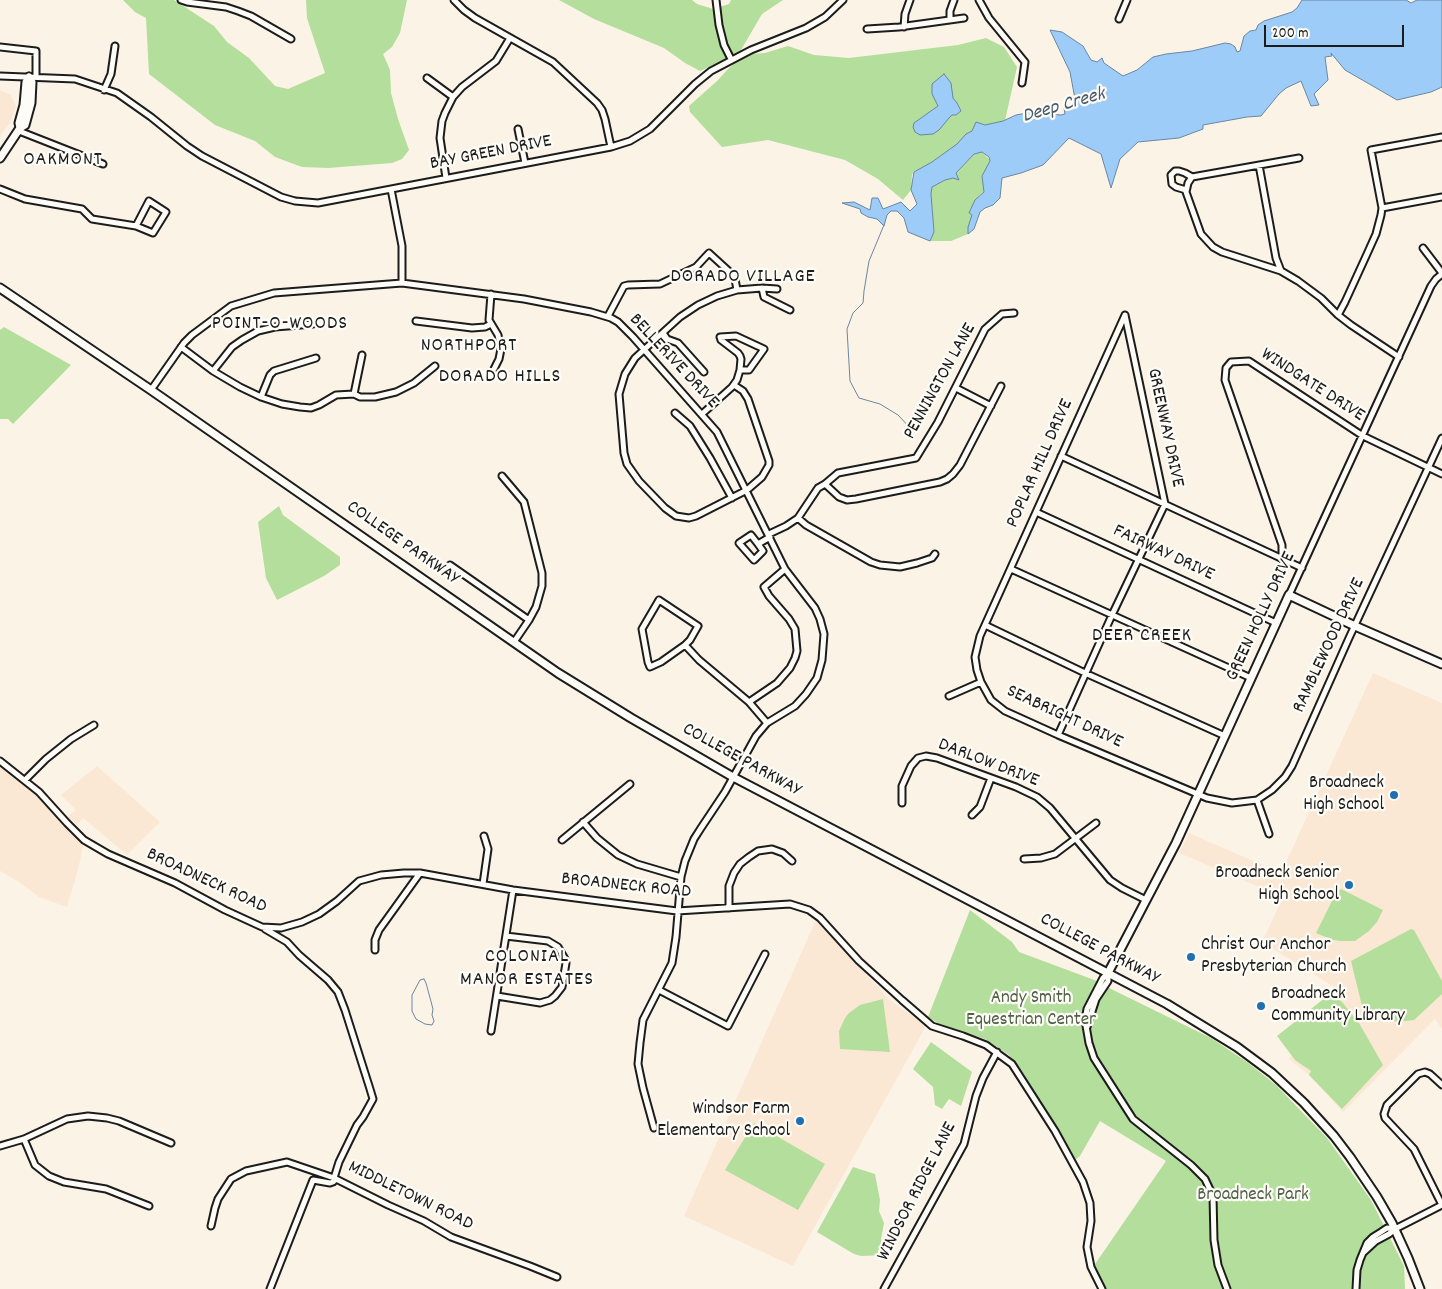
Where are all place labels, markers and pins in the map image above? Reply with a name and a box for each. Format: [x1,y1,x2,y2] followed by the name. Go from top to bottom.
[1303,773,1384,817] place label: Broadneck High School
[1388,789,1400,801] marker: Broadneck High School
[1215,863,1339,907] place label: Broadneck Senior High School
[1343,879,1355,891] marker: Broadneck Senior High School
[1201,935,1347,979] place label: Christ Our Anchor Presbyterian Church
[1185,951,1197,963] marker: Christ Our Anchor Presbyterian Church
[1271,984,1405,1028] place label: Broadneck Community Library
[1255,1000,1267,1012] marker: Broadneck Community Library
[657,1099,790,1143] place label: Windsor Farm Elementary School
[794,1115,806,1127] marker: Windsor Farm Elementary School

